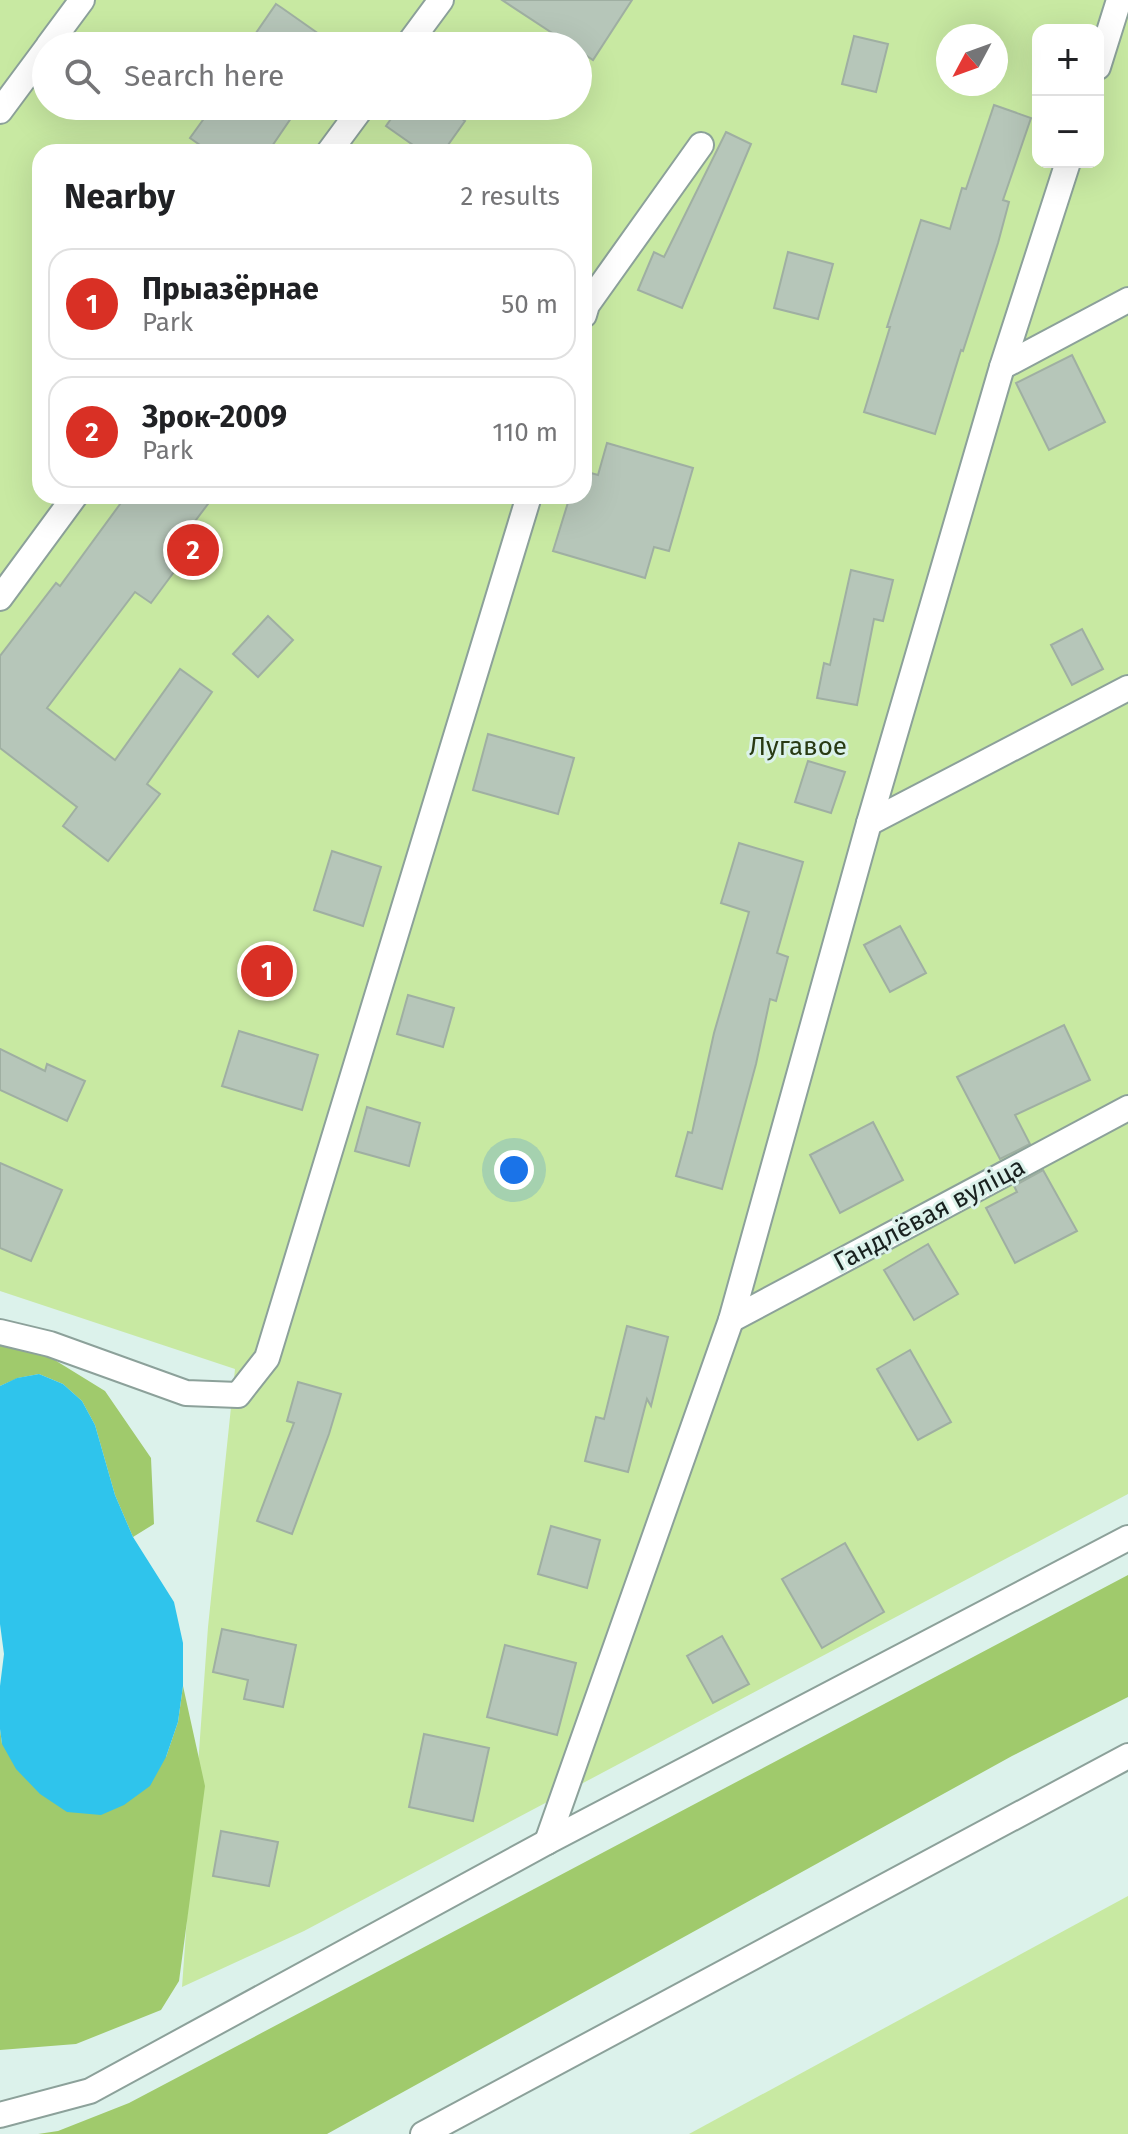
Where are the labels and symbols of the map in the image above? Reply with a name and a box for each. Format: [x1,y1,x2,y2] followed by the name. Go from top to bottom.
[936,24,1008,96] north arrow
[167,520,219,580] pin: 2
[749,731,847,762] park label: Лугавое
[241,941,293,1001] pin: 1
[494,1150,534,1190] your location
[828,1151,1030,1278] street label: Гандлёвая вуліца

